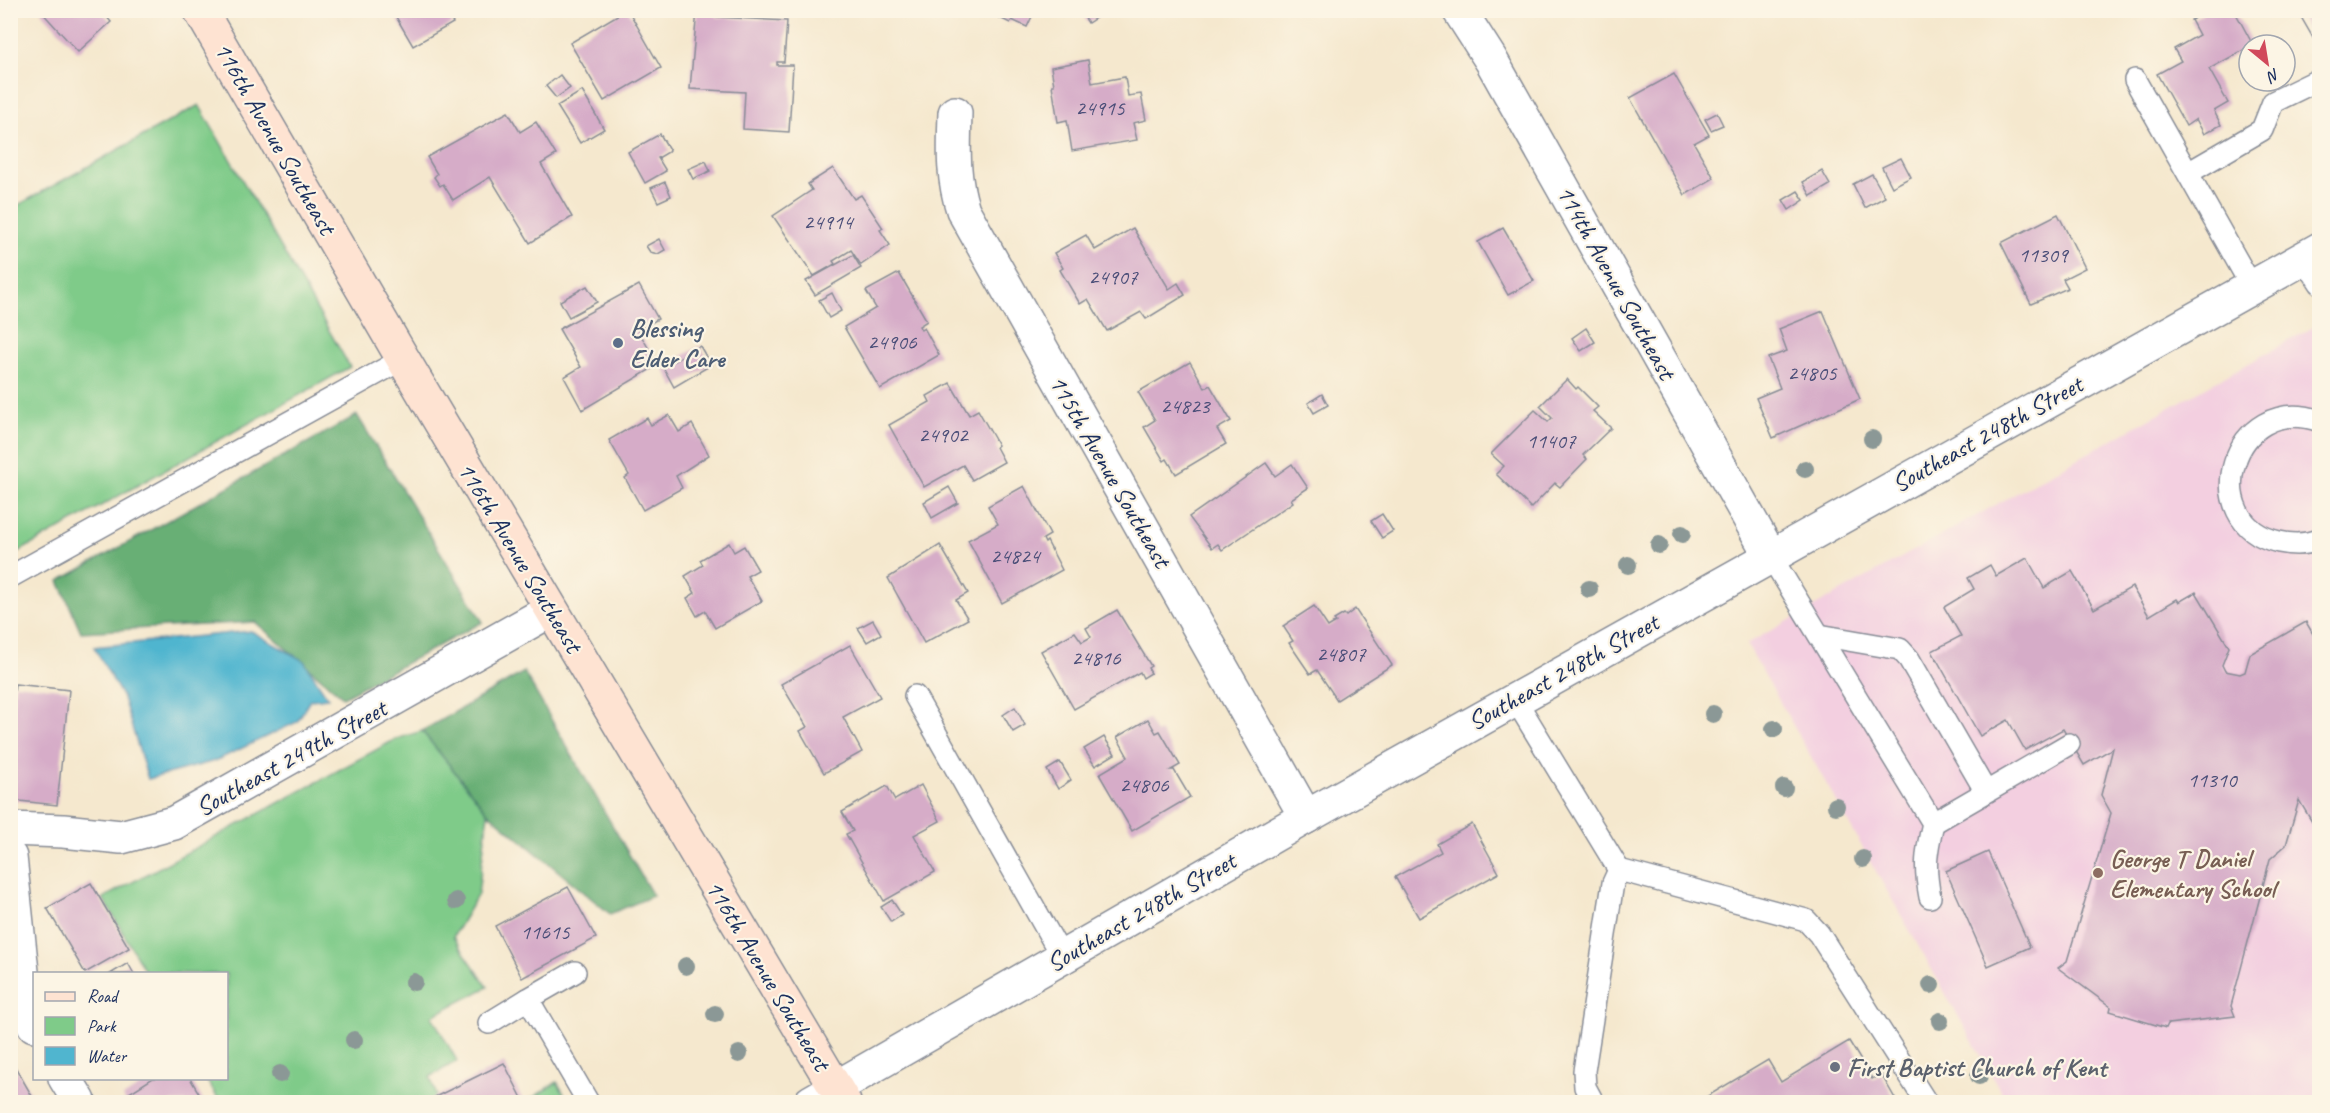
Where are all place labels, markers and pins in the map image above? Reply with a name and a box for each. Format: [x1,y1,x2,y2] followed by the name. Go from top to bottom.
[630,312,727,375] place label: Blessing Elder Care
[611,336,625,350] marker: Blessing Elder Care
[2110,842,2280,905] place label: George T Daniel Elementary School
[2091,866,2105,880] marker: George T Daniel Elementary School
[1847,1051,2110,1084] place label: First Baptist Church of Kent
[1828,1060,1842,1074] marker: First Baptist Church of Kent

